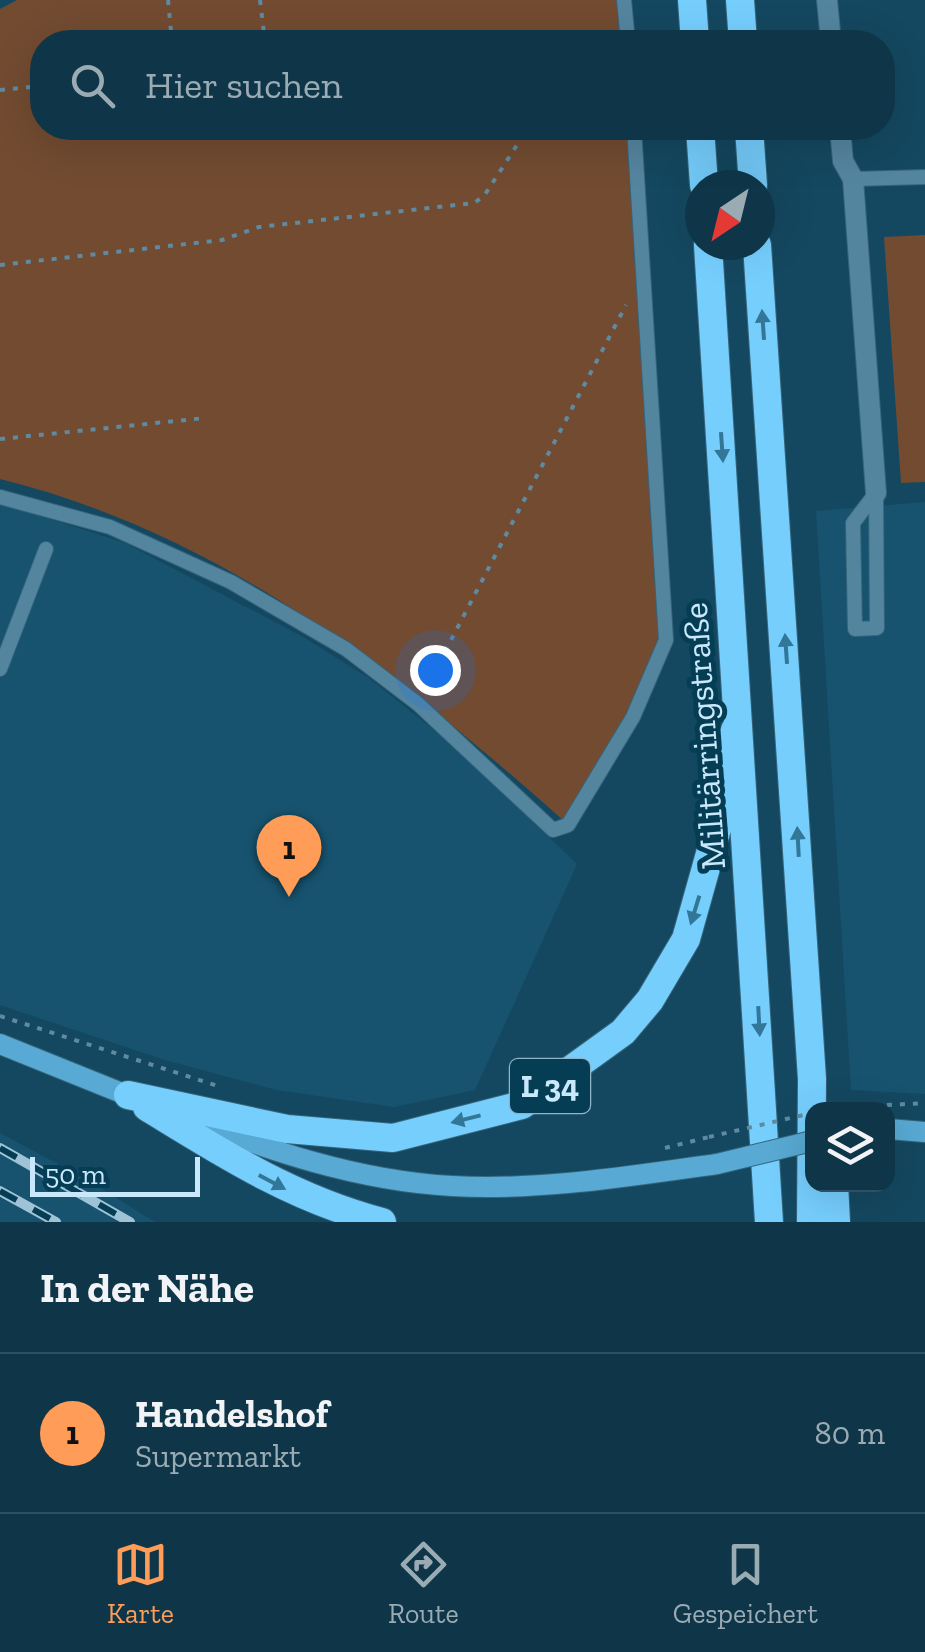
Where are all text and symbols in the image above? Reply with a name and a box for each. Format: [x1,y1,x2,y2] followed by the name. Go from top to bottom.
[30,30,895,140] search box
[65,58,120,113] icon: search
[145,62,343,108] text: Hier suchen
[685,170,775,260] north arrow
[754,309,770,340] one-way arrow
[714,432,730,463] one-way arrow
[674,601,734,871] street label: Militärringstraße
[777,633,793,665] one-way arrow
[410,645,461,696] your location
[256,814,322,897] pin: 1
[790,826,806,858] one-way arrow
[687,896,702,926] one-way arrow
[751,1006,767,1038] one-way arrow
[510,1059,590,1113] road number: L 34
[805,1102,895,1192] map controls
[805,1102,895,1192] button: layers
[450,1112,481,1127] one-way arrow
[30,1152,200,1196] scale bar
[45,1158,106,1191] text: 50 m
[257,1173,286,1190] one-way arrow
[40,1262,254,1313] text: In der Nähe
[135,1391,329,1437] text: Handelshof
[66,1414,79,1452] text: 1
[814,1414,885,1452] text: 80 m
[135,1437,301,1475] text: Supermarkt
[107,1537,174,1630] tab: Karte
[388,1537,459,1630] tab: Route
[673,1537,818,1630] tab: Gespeichert

